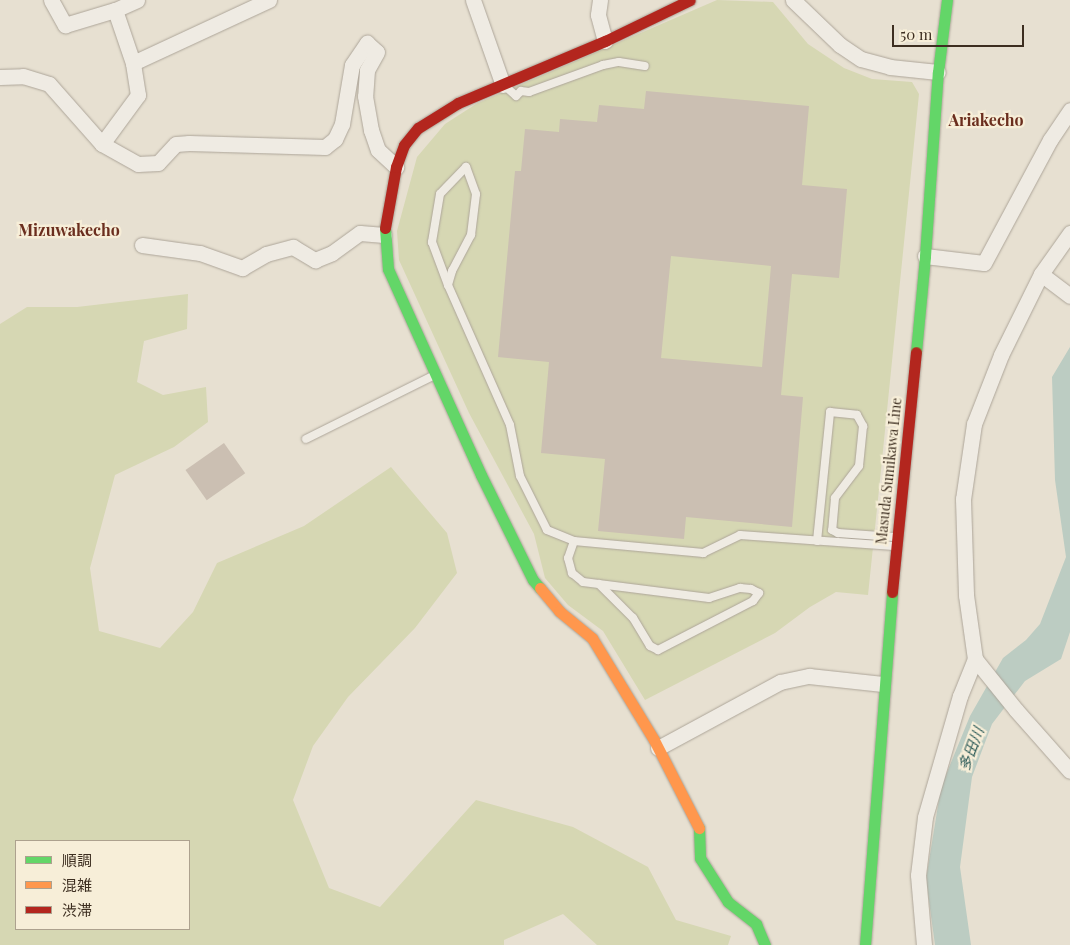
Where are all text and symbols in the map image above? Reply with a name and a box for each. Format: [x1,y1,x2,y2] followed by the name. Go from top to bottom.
[895,15,1028,47] scale bar
[900,24,932,44] text: 50 m
[948,110,1024,130] district label: Ariakecho
[18,220,120,240] district label: Mizuwakecho
[873,397,905,545] street label: Masuda Sumikawa Line
[955,725,987,773] water label: 多田川
[15,840,190,930] legend
[62,850,92,870] text: 順調
[62,875,92,895] text: 混雑
[62,900,92,920] text: 渋滞

